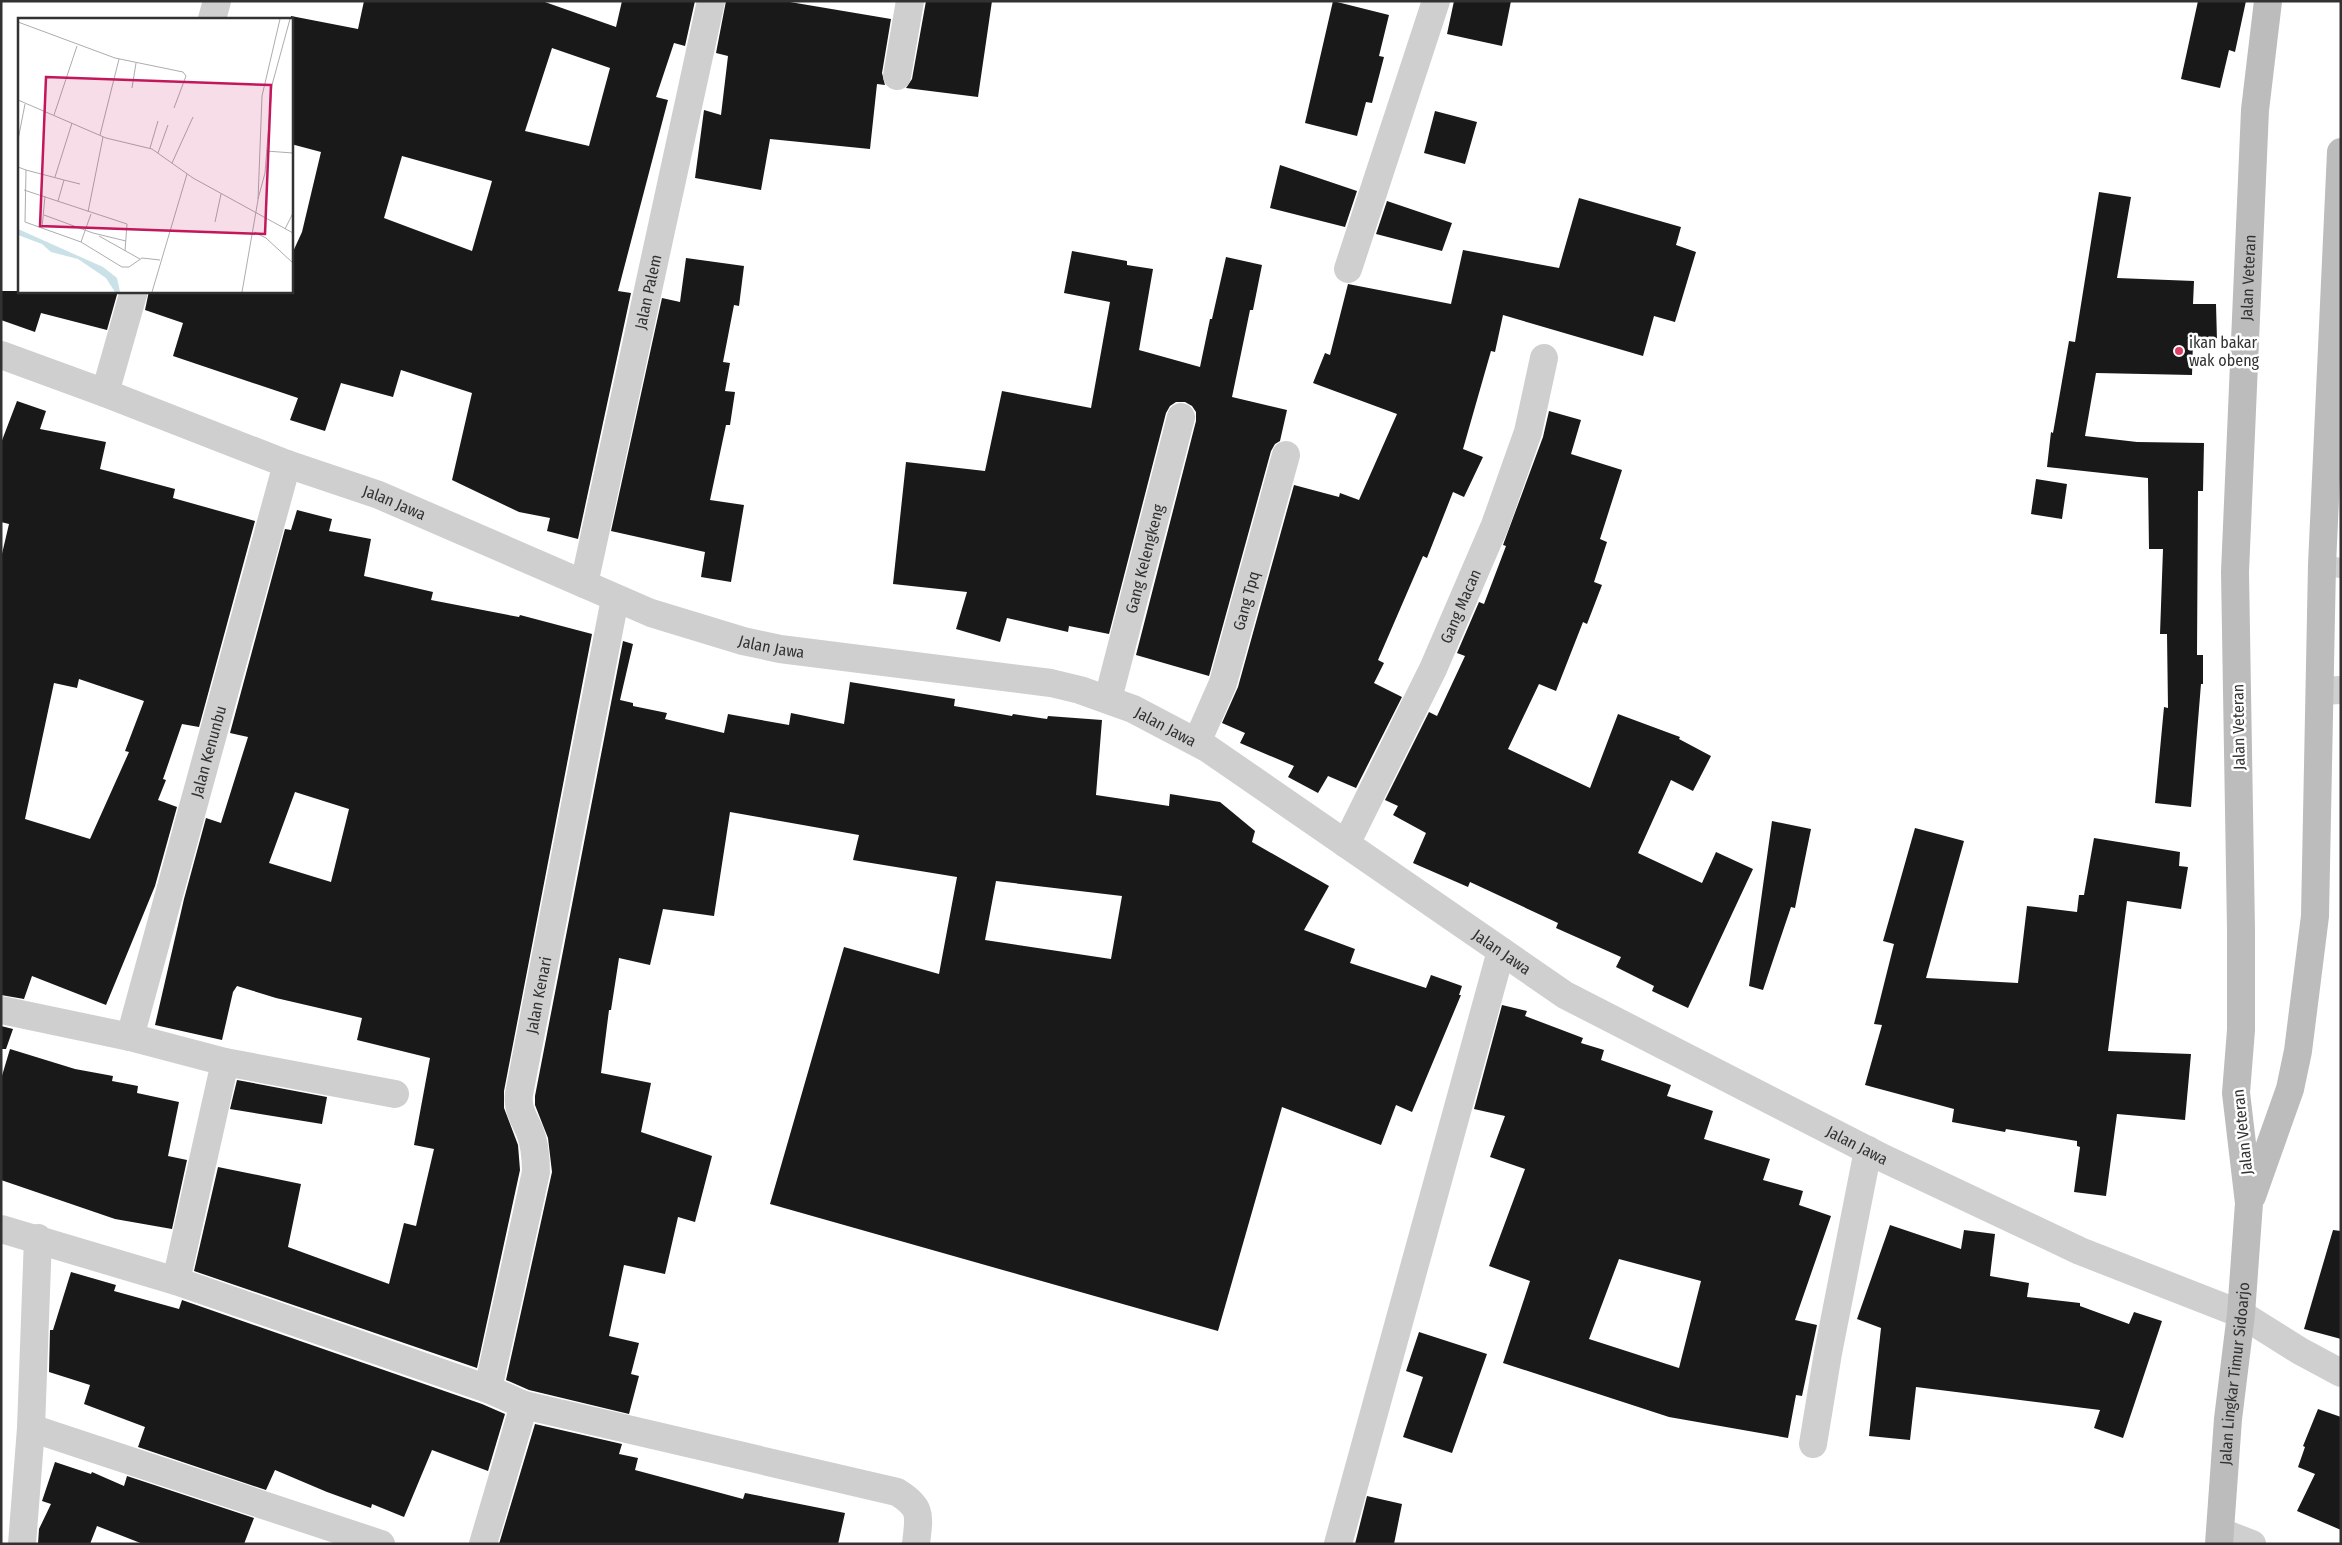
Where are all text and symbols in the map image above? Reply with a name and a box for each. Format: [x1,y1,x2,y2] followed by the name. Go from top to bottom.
[18,18,292,292] inset map
[2237,234,2260,321] street label: Jalan Veteran
[631,253,665,331] street label: Jalan Palem
[2189,333,2260,370] place label: ikan bakar wak obeng
[2173,345,2185,357] marker: ikan bakar wak obeng
[360,481,429,524] street label: Jalan Jawa
[1122,502,1168,615] street label: Gang Kelengkeng
[1436,566,1485,646] street label: Gang Macan
[1229,569,1264,633] street label: Gang Tpq
[736,631,806,662] street label: Jalan Jawa
[2228,684,2249,770] street label: Jalan Veteran
[1132,703,1200,751] street label: Jalan Jawa
[187,704,230,800] street label: Jalan Kenunbu
[1469,925,1535,979] street label: Jalan Jawa
[522,955,555,1035] street label: Jalan Kenari
[2229,1088,2256,1176] street label: Jalan Veteran
[1823,1122,1891,1169] street label: Jalan Jawa
[2216,1282,2253,1466] street label: Jalan Lingkar Timur Sidoarjo

